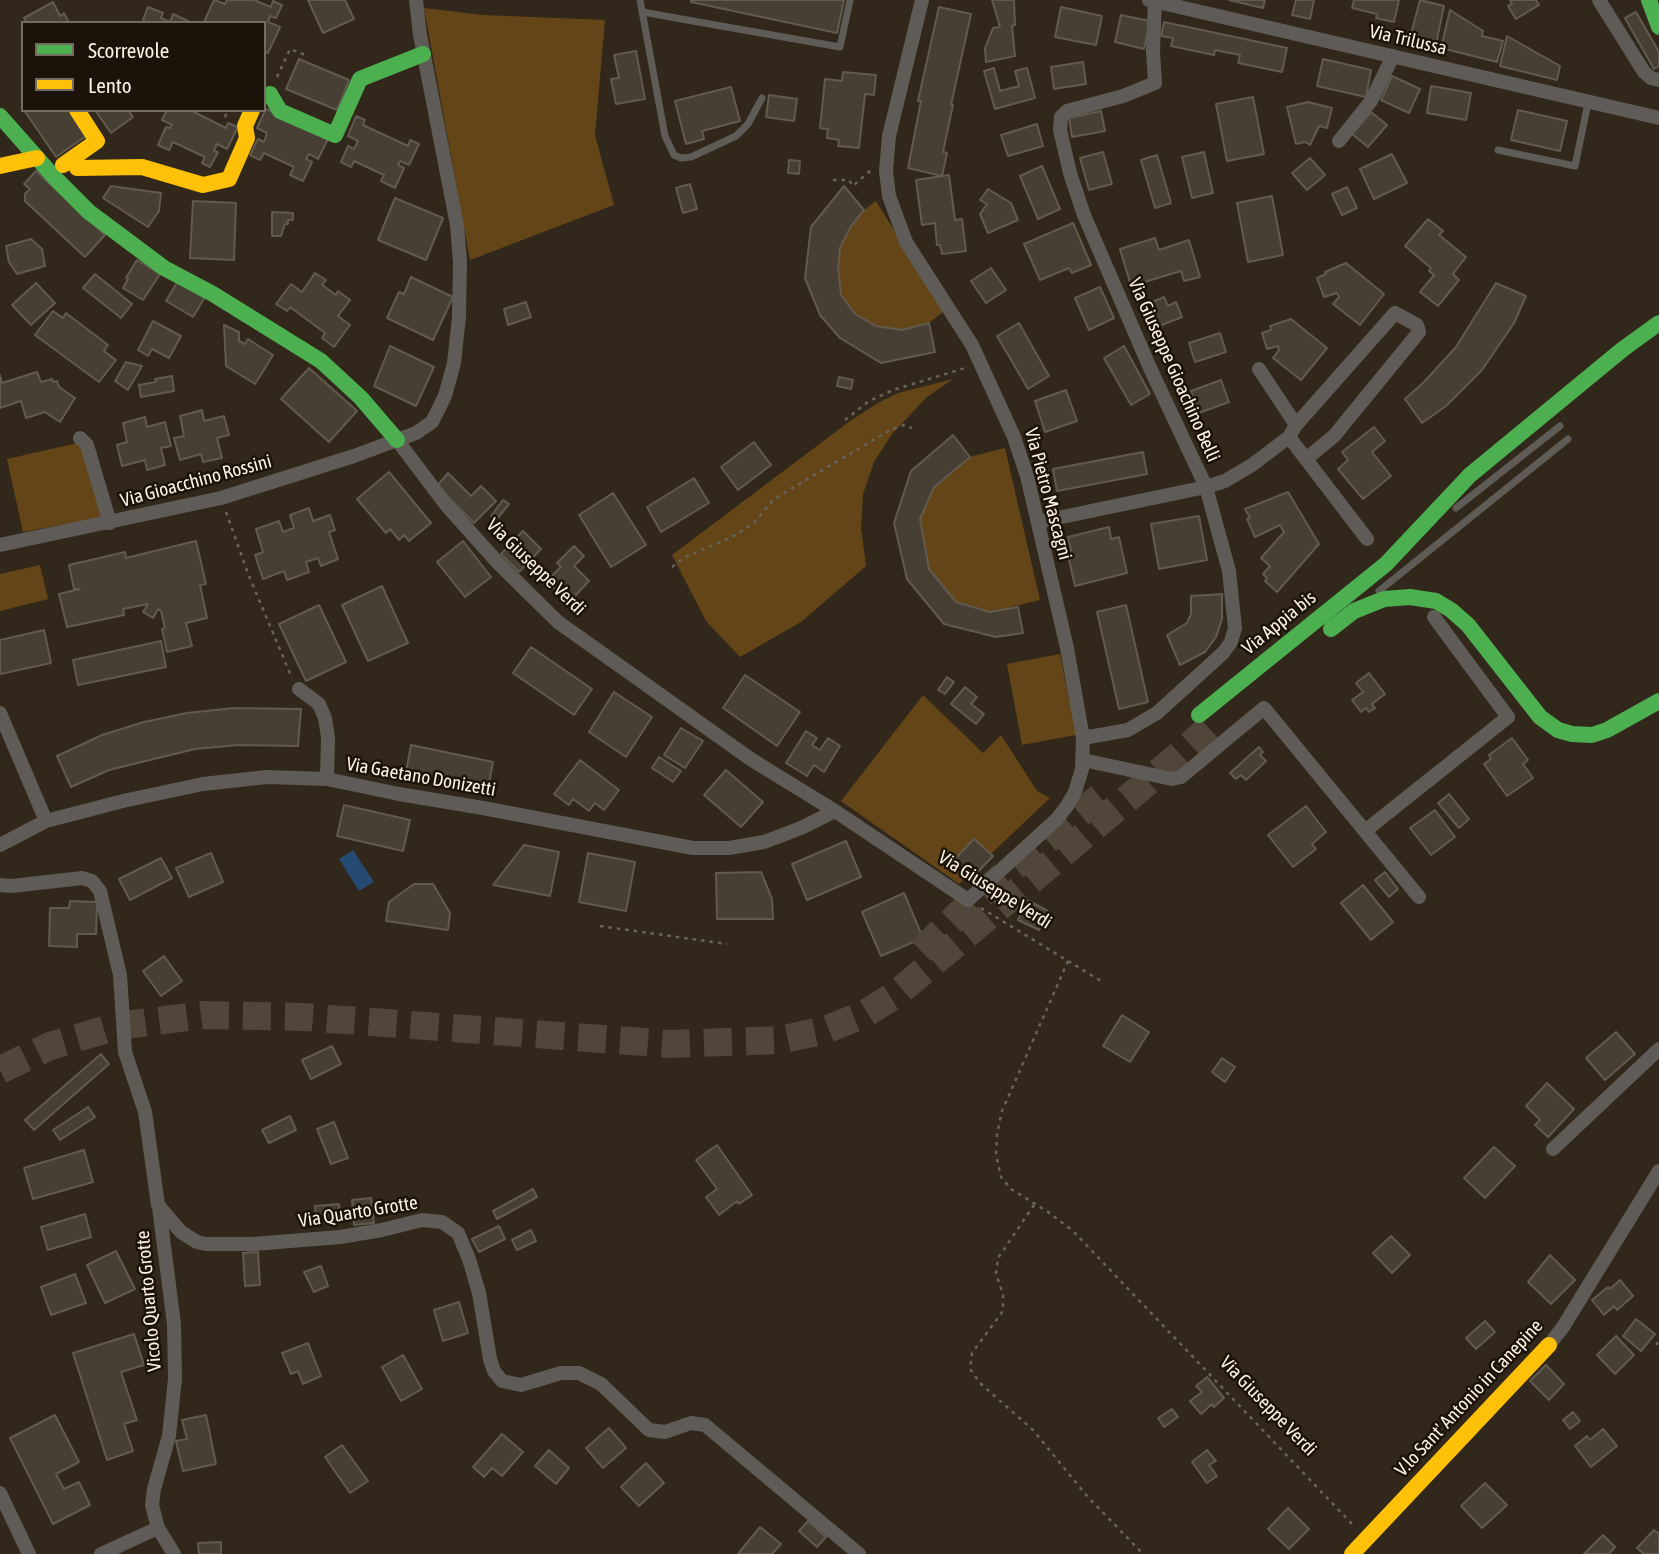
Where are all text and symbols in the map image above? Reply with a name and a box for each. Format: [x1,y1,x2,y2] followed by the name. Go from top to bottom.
[1367,20,1449,60] street label: Via Trilussa
[21,21,266,112] legend
[88,38,169,62] text: Scorrevole
[88,73,132,97] text: Lento
[1123,274,1225,466] street label: Via Giuseppe Gioachino Belli
[1019,426,1077,562] street label: Via Pietro Mascagni
[118,450,274,512] street label: Via Gioacchino Rossini
[481,514,591,620] street label: Via Giuseppe Verdi
[1238,586,1320,660] street label: Via Appia bis
[344,753,498,801] street label: Via Gaetano Donizetti
[934,846,1056,934] street label: Via Giuseppe Verdi
[297,1191,419,1233] street label: Via Quarto Grotte
[131,1230,167,1372] street label: Vicolo Quarto Grotte
[1390,1315,1548,1481] street label: V.lo Sant' Antonio in Canepine
[1215,1351,1321,1461] street label: Via Giuseppe Verdi

